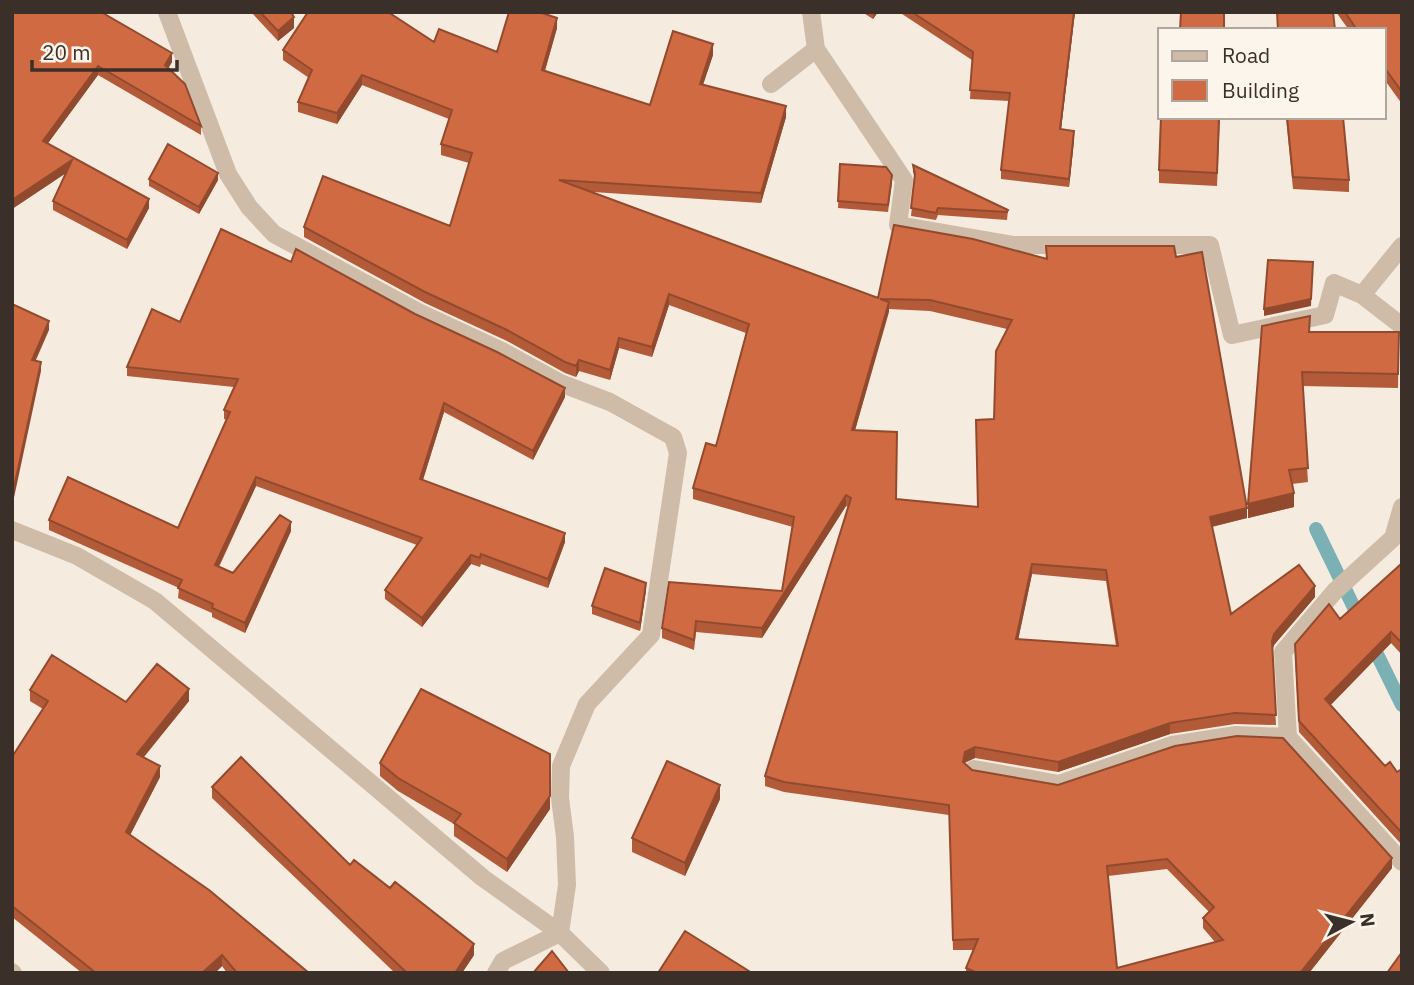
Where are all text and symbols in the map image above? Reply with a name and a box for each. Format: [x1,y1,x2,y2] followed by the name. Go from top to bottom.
[32,28,177,72] scale bar
[1158,28,1386,119] legend
[42,38,91,66] text: 20 m
[1222,41,1270,69] text: Road
[1222,76,1299,104] text: Building
[1316,887,1386,957] north arrow
[1355,912,1381,928] text: N

